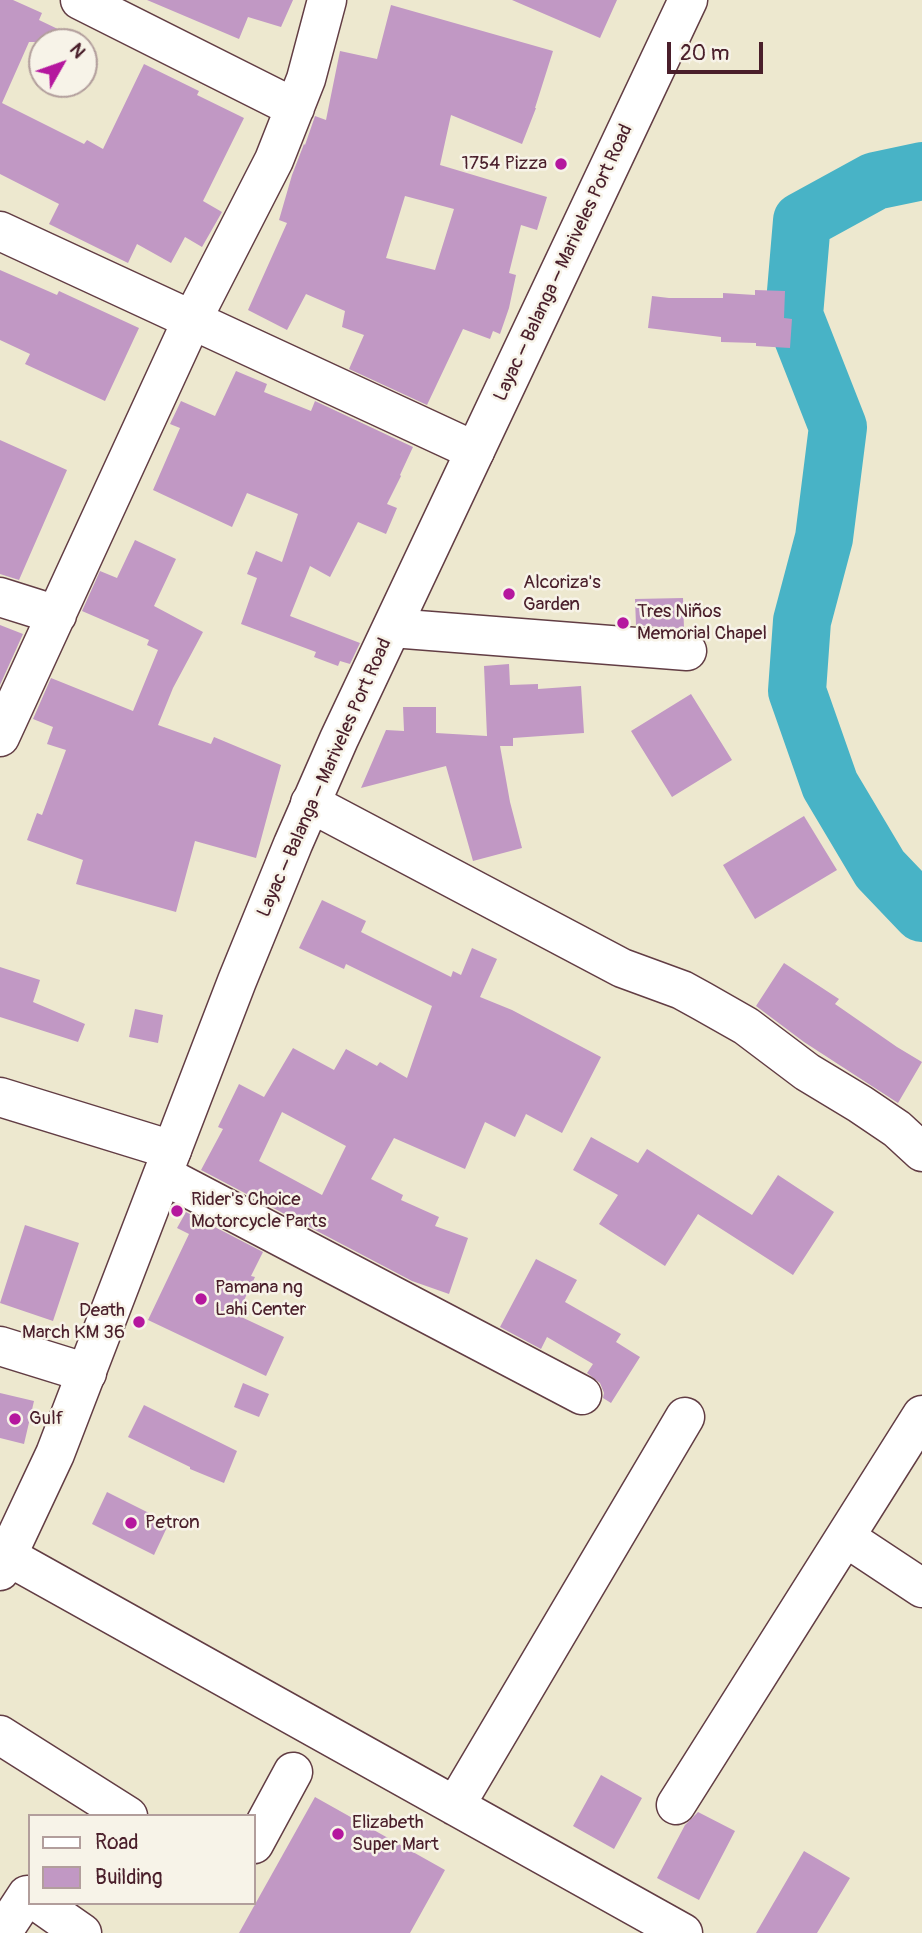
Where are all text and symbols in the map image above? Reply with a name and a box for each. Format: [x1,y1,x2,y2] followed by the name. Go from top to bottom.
[28,28,98,98] north arrow
[670,28,766,72] scale bar
[64,38,91,63] text: N
[680,40,729,67] text: 20 m
[490,121,638,405] street label: Layac – Balanga – Mariveles Port Road
[462,153,547,175] place label: 1754 Pizza
[553,156,569,172] marker: 1754 Pizza
[523,572,601,616] place label: Alcoriza's Garden
[501,586,517,602] marker: Alcoriza's Garden
[637,601,767,645] place label: Tres Niños Memorial Chapel
[615,615,631,631] marker: Tres Niños Memorial Chapel
[253,635,397,921] street label: Layac – Balanga – Mariveles Port Road
[191,1189,326,1233] place label: Rider's Choice Motorcycle Parts
[169,1203,185,1219] marker: Rider's Choice Motorcycle Parts
[215,1277,306,1321] place label: Pamana ng Lahi Center
[193,1291,209,1307] marker: Pamana ng Lahi Center
[22,1300,125,1344] place label: Death March KM 36
[131,1314,147,1330] marker: Death March KM 36
[29,1408,63,1430] place label: Gulf
[7,1411,23,1427] marker: Gulf
[145,1512,200,1534] place label: Petron
[123,1515,139,1531] marker: Petron
[352,1812,439,1856] place label: Elizabeth Super Mart
[28,1814,256,1905] legend
[330,1826,346,1842] marker: Elizabeth Super Mart
[95,1829,139,1856] text: Road
[95,1864,162,1891] text: Building

